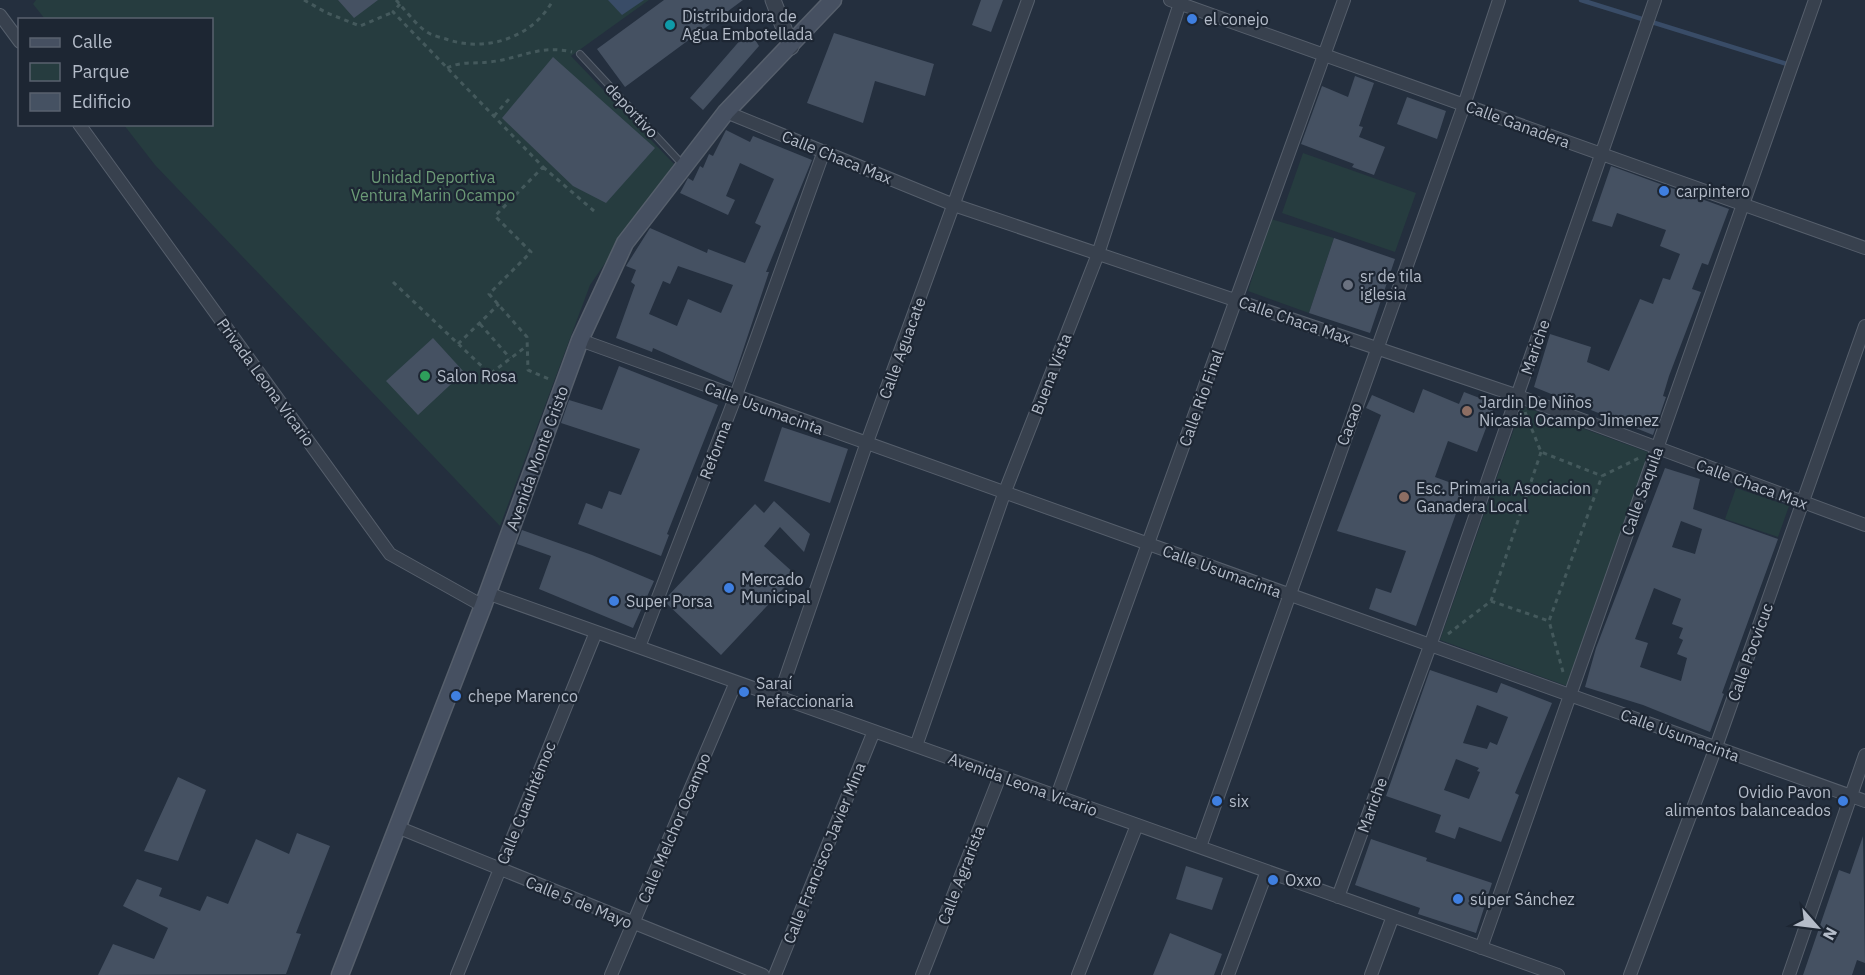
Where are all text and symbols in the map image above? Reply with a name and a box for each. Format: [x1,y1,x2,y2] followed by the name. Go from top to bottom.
[682,6,813,44] place label: Distribuidora de Agua Embotellada
[1204,9,1269,29] place label: el conejo
[1185,12,1199,26] marker: el conejo
[18,18,213,126] legend
[663,18,677,32] marker: Distribuidora de Agua Embotellada
[72,30,112,53] text: Calle
[72,60,130,83] text: Parque
[601,78,663,142] street label: deportivo
[72,90,131,113] text: Edificio
[1463,96,1573,152] street label: Calle Ganadera
[779,126,895,188] street label: Calle Chaca Max
[351,167,515,205] park label: Unidad Deportiva Ventura Marin Ocampo
[1676,181,1750,201] place label: carpintero
[1657,184,1671,198] marker: carpintero
[1360,266,1422,304] place label: sr de tila iglesia
[1341,278,1355,292] marker: sr de tila iglesia
[1236,291,1354,349] street label: Calle Chaca Max
[874,294,930,402] street label: Calle Aguacate
[213,314,319,450] street label: Privada Leona Vicario
[1516,316,1554,377] street label: Mariche
[1026,330,1076,417] street label: Buena Vista
[1174,347,1228,449] street label: Calle Río Final
[437,366,517,386] place label: Salon Rosa
[418,369,432,383] marker: Salon Rosa
[702,377,827,439] street label: Calle Usumacinta
[502,383,572,533] street label: Avenida Monte Cristo
[1479,392,1659,430] place label: Jardin De Niños Nicasia Ocampo Jimenez
[1332,400,1366,448] street label: Cacao
[1460,404,1474,418] marker: Jardin De Niños Nicasia Ocampo Jimenez
[695,417,735,482] street label: Reforma
[1617,444,1667,538] street label: Calle Saquila
[1693,455,1811,513] street label: Calle Chaca Max
[1416,478,1591,516] place label: Esc. Primaria Asociacion Ganadera Local
[1397,490,1411,504] marker: Esc. Primaria Asociacion Ganadera Local
[1160,540,1285,602] street label: Calle Usumacinta
[741,569,810,607] place label: Mercado Municipal
[722,581,736,595] marker: Mercado Municipal
[626,591,713,611] place label: Super Porsa
[607,594,621,608] marker: Super Porsa
[1723,600,1777,704] street label: Calle Pocvicuc
[756,673,854,711] place label: Saraí Refaccionaria
[737,685,751,699] marker: Saraí Refaccionaria
[468,686,578,706] place label: chepe Marenco
[449,689,463,703] marker: chepe Marenco
[1618,704,1743,766] street label: Calle Usumacinta
[492,739,560,867] street label: Calle Cuauhtémoc
[946,748,1100,820] street label: Avenida Leona Vicario
[633,750,715,906] street label: Calle Melchor Ocampo
[778,759,870,947] street label: Calle Francisco Javier Mina
[1353,774,1391,835] street label: Mariche
[1665,782,1831,820] place label: Ovidio Pavon alimentos balanceados
[1229,791,1249,811] place label: six
[1210,794,1224,808] marker: six
[1836,794,1850,808] marker: Ovidio Pavon alimentos balanceados
[933,822,989,927] street label: Calle Agrarista
[1285,870,1321,890] place label: Oxxo
[523,872,635,932] street label: Calle 5 de Mayo
[1266,873,1280,887] marker: Oxxo
[1470,889,1575,909] place label: súper Sánchez
[1451,892,1465,906] marker: súper Sánchez
[1787,897,1847,957] north arrow
[1819,924,1842,944] text: N

